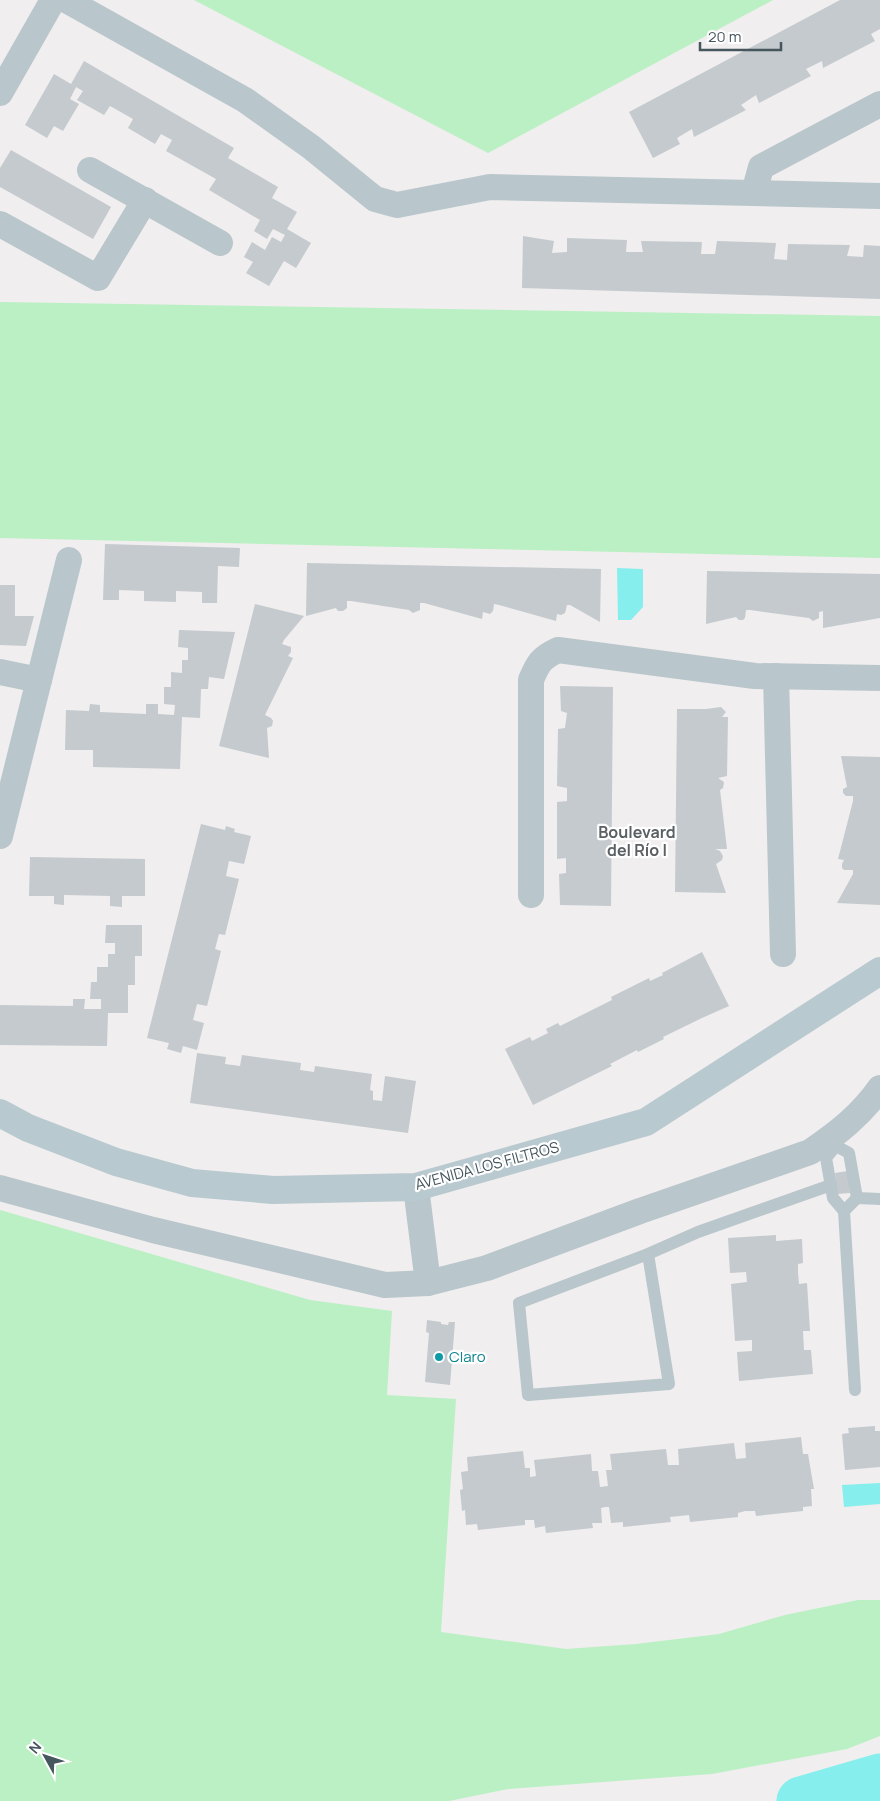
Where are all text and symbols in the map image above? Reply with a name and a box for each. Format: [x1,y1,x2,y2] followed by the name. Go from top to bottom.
[700,20,781,52] scale bar
[708,26,741,47] text: 20 m
[598,821,676,861] district label: Boulevard del Río I
[413,1136,561,1195] street label: AVENIDA LOS FILTROS
[449,1346,486,1367] place label: Claro
[433,1351,445,1363] marker: Claro
[20,1731,70,1781] north arrow
[24,1737,45,1757] text: N

